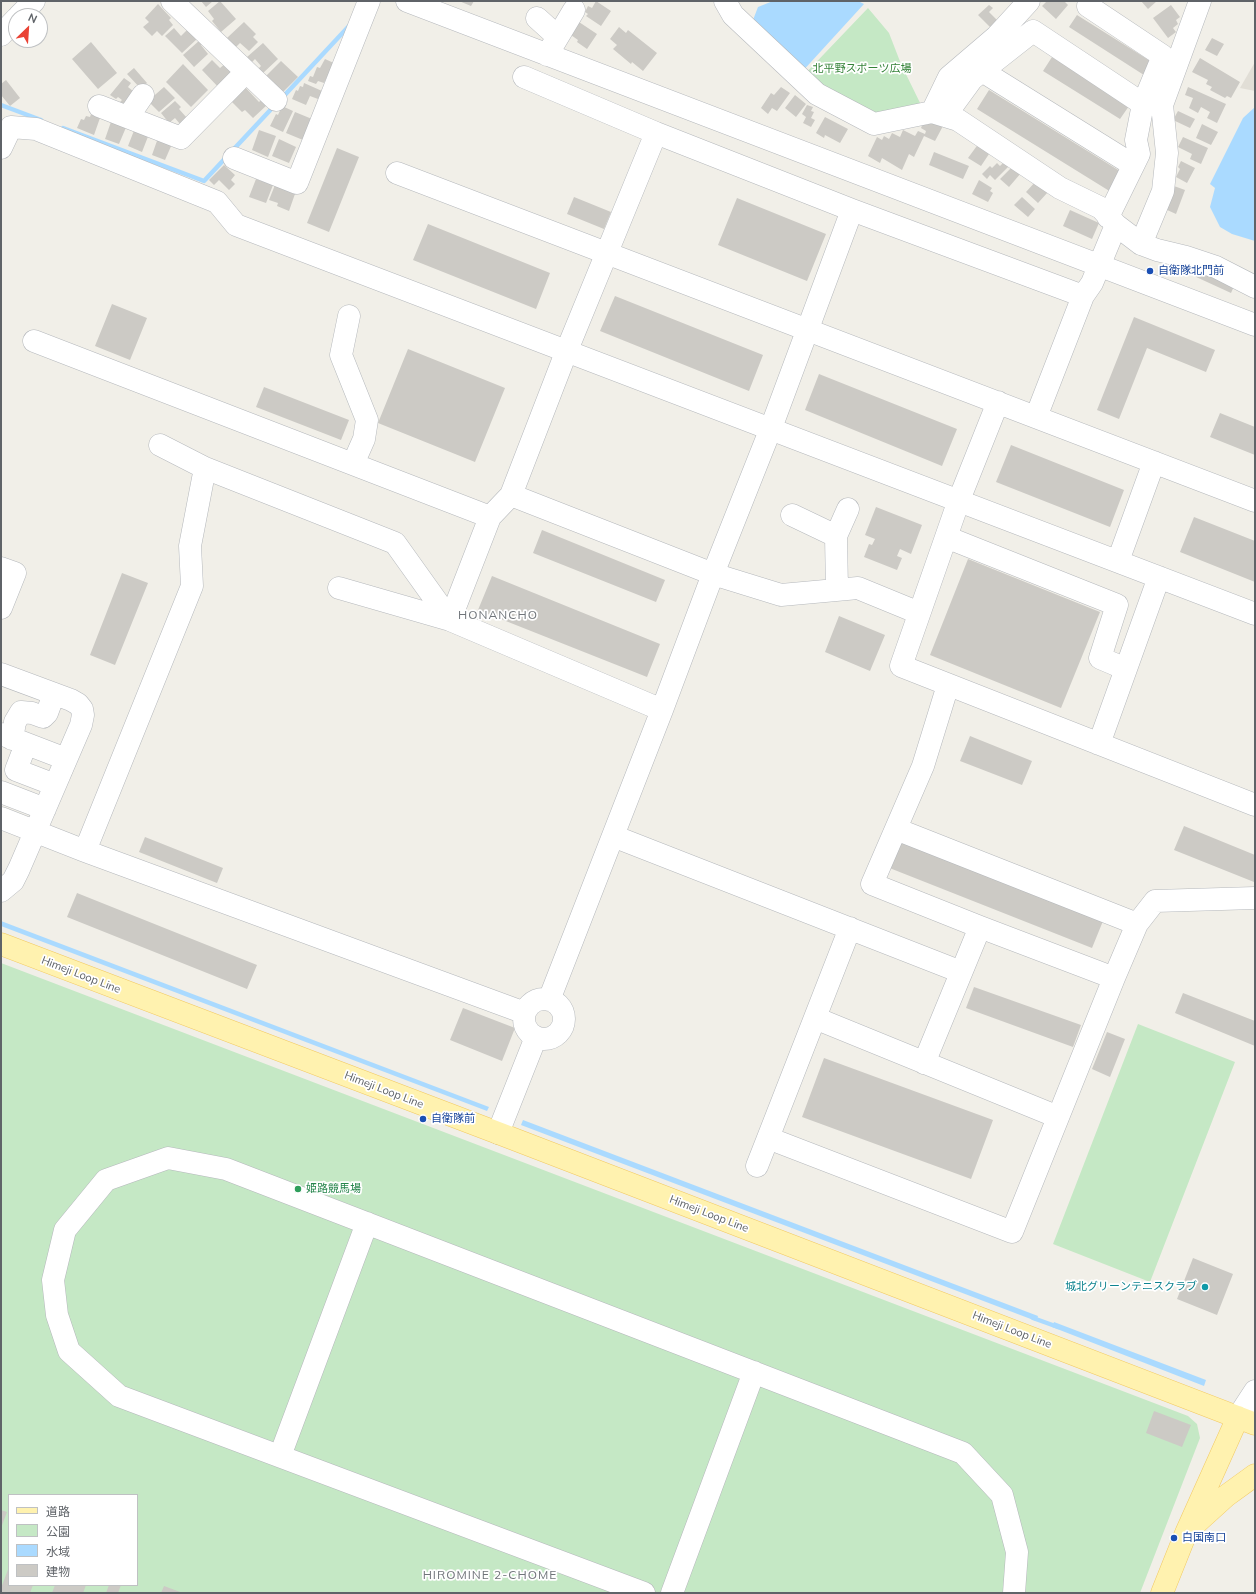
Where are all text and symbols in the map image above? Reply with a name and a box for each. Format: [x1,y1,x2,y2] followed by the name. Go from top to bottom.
[8,8,48,48] north arrow
[26,10,39,26] text: N
[813,62,911,76] park label: 北平野スポーツ広場
[1158,264,1224,278] place label: 自衛隊北門前
[1145,266,1155,276] marker: 自衛隊北門前
[458,608,538,622] district label: HONANCHO
[40,954,122,996] street label: Himeji Loop Line
[343,1069,425,1111] street label: Himeji Loop Line
[431,1112,475,1126] place label: 自衛隊前
[418,1114,428,1124] marker: 自衛隊前
[306,1182,361,1196] place label: 姫路競馬場
[293,1184,303,1194] marker: 姫路競馬場
[668,1193,750,1235] street label: Himeji Loop Line
[1065,1280,1197,1294] place label: 城北グリーンテニスクラブ
[1200,1282,1210,1292] marker: 城北グリーンテニスクラブ
[971,1309,1053,1351] street label: Himeji Loop Line
[8,1494,138,1586] legend
[46,1504,70,1519] text: 道路
[46,1524,70,1539] text: 公園
[1182,1531,1226,1545] place label: 白国南口
[1169,1533,1179,1543] marker: 白国南口
[46,1544,70,1559] text: 水域
[46,1564,70,1579] text: 建物
[423,1568,557,1582] district label: HIROMINE 2-CHOME

